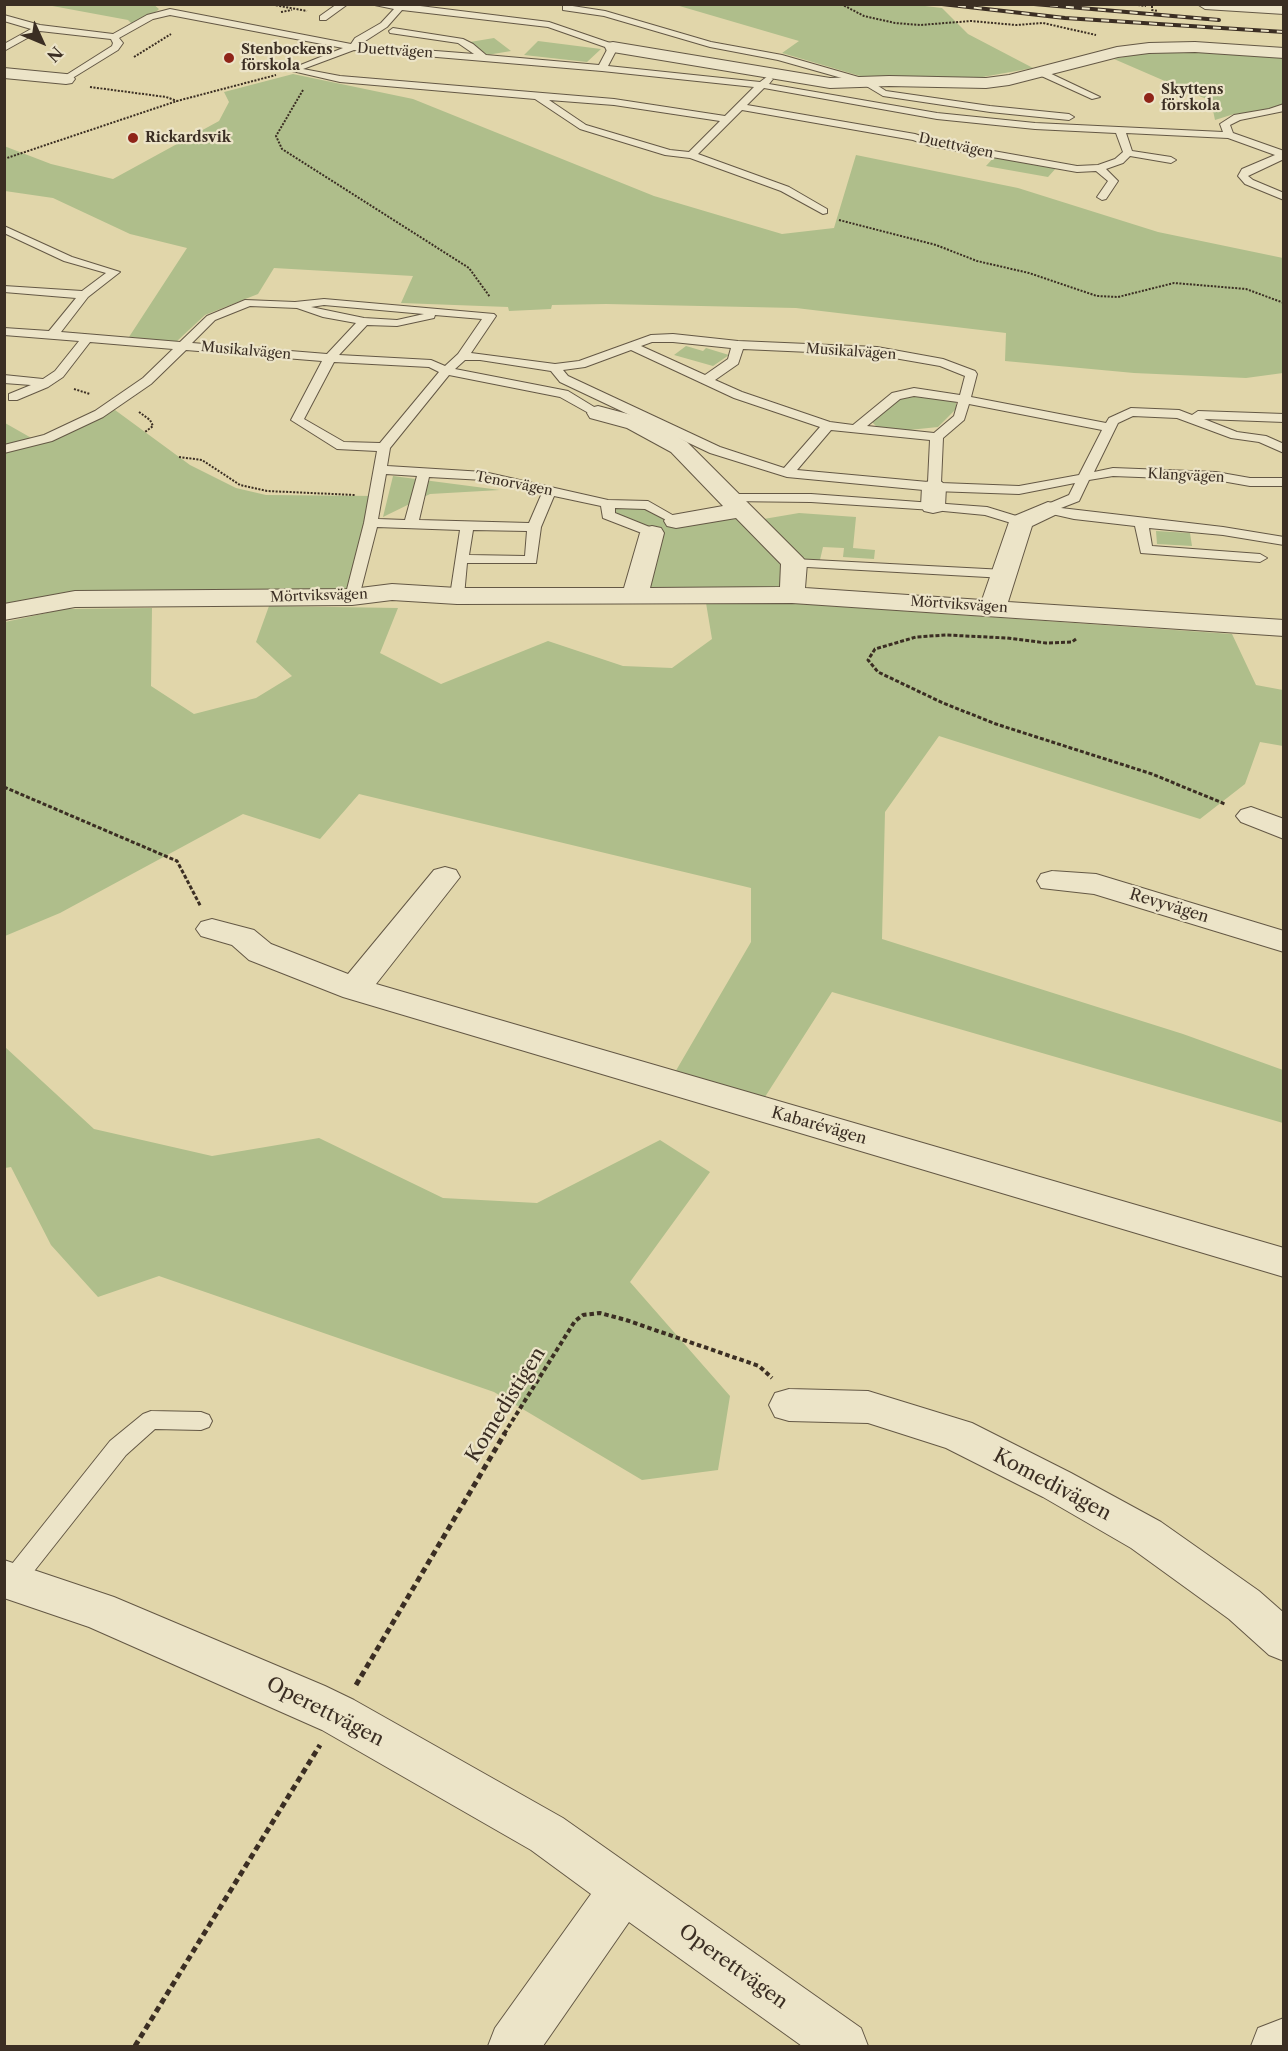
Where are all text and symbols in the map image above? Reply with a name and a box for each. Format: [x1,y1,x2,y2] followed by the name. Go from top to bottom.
[12,12,72,72] north arrow
[356,40,434,62] street label: Duettvägen
[241,42,333,74] place label: Stenbockens förskola
[43,43,67,66] text: N
[222,51,236,65] marker: Stenbockens förskola
[1161,82,1223,114] place label: Skyttens förskola
[1142,91,1156,105] marker: Skyttens förskola
[145,130,231,146] place label: Rickardsvik
[917,130,995,162] street label: Duettvägen
[126,131,140,145] marker: Rickardsvik
[200,339,292,363] street label: Musikalvägen
[805,340,897,364] street label: Musikalvägen
[1147,466,1225,486] street label: Klangvägen
[474,468,554,500] street label: Tenorvägen
[270,586,368,606] street label: Mörtviksvägen
[910,593,1008,617] street label: Mörtviksvägen
[1127,885,1211,927] street label: Revyvägen
[769,1103,869,1149] street label: Kabarévägen
[461,1343,551,1467] street label: Komedistigen
[989,1444,1115,1526] street label: Komedivägen
[262,1672,388,1752] street label: Operettvägen
[674,1919,792,2015] street label: Operettvägen

